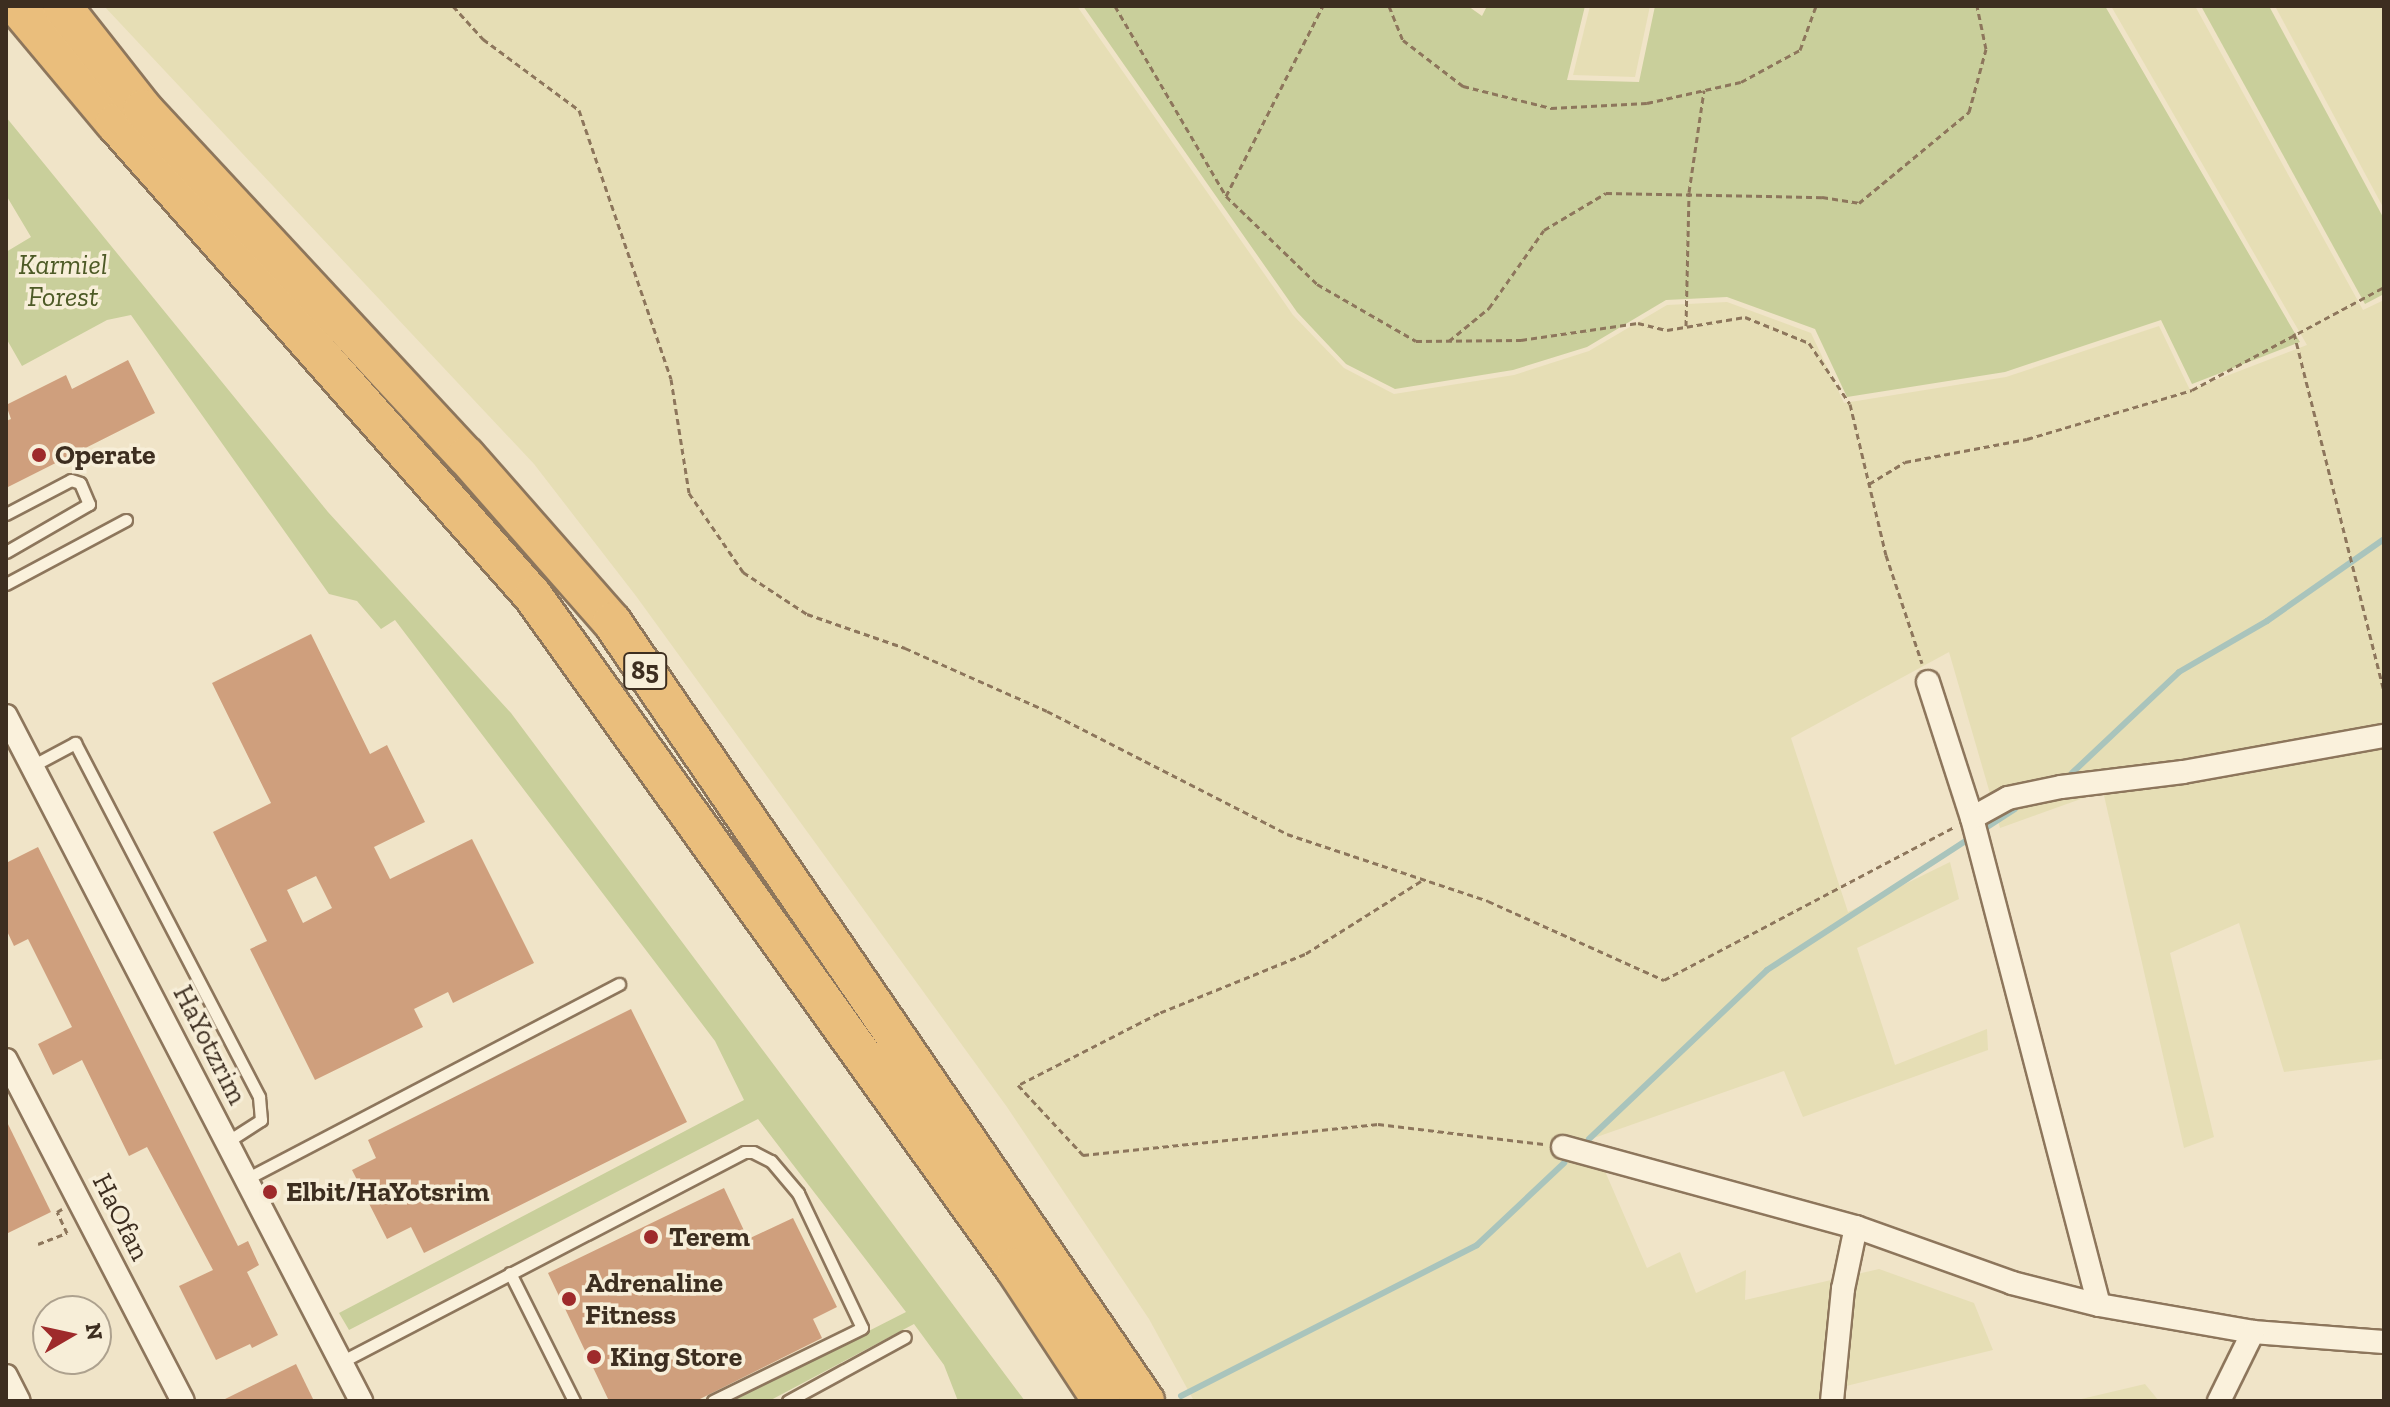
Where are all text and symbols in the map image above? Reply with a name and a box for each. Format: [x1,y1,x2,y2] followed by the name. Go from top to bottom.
[19,248,107,314] park label: Karmiel Forest
[55,438,156,472] place label: Operate
[30,446,48,464] marker: Operate
[623,649,667,693] road number: 85
[166,980,254,1110] street label: HaYotzrim
[85,1168,157,1266] street label: HaOfan
[286,1175,489,1209] place label: Elbit/HaYotsrim
[261,1183,279,1201] marker: Elbit/HaYotsrim
[669,1220,750,1254] place label: Terem
[640,1226,662,1248] marker: Terem
[585,1266,723,1332] place label: Adrenaline Fitness
[560,1290,578,1308] marker: Adrenaline Fitness
[32,1295,112,1375] north arrow
[80,1321,109,1342] text: N
[610,1340,742,1374] place label: King Store
[585,1348,603,1366] marker: King Store

